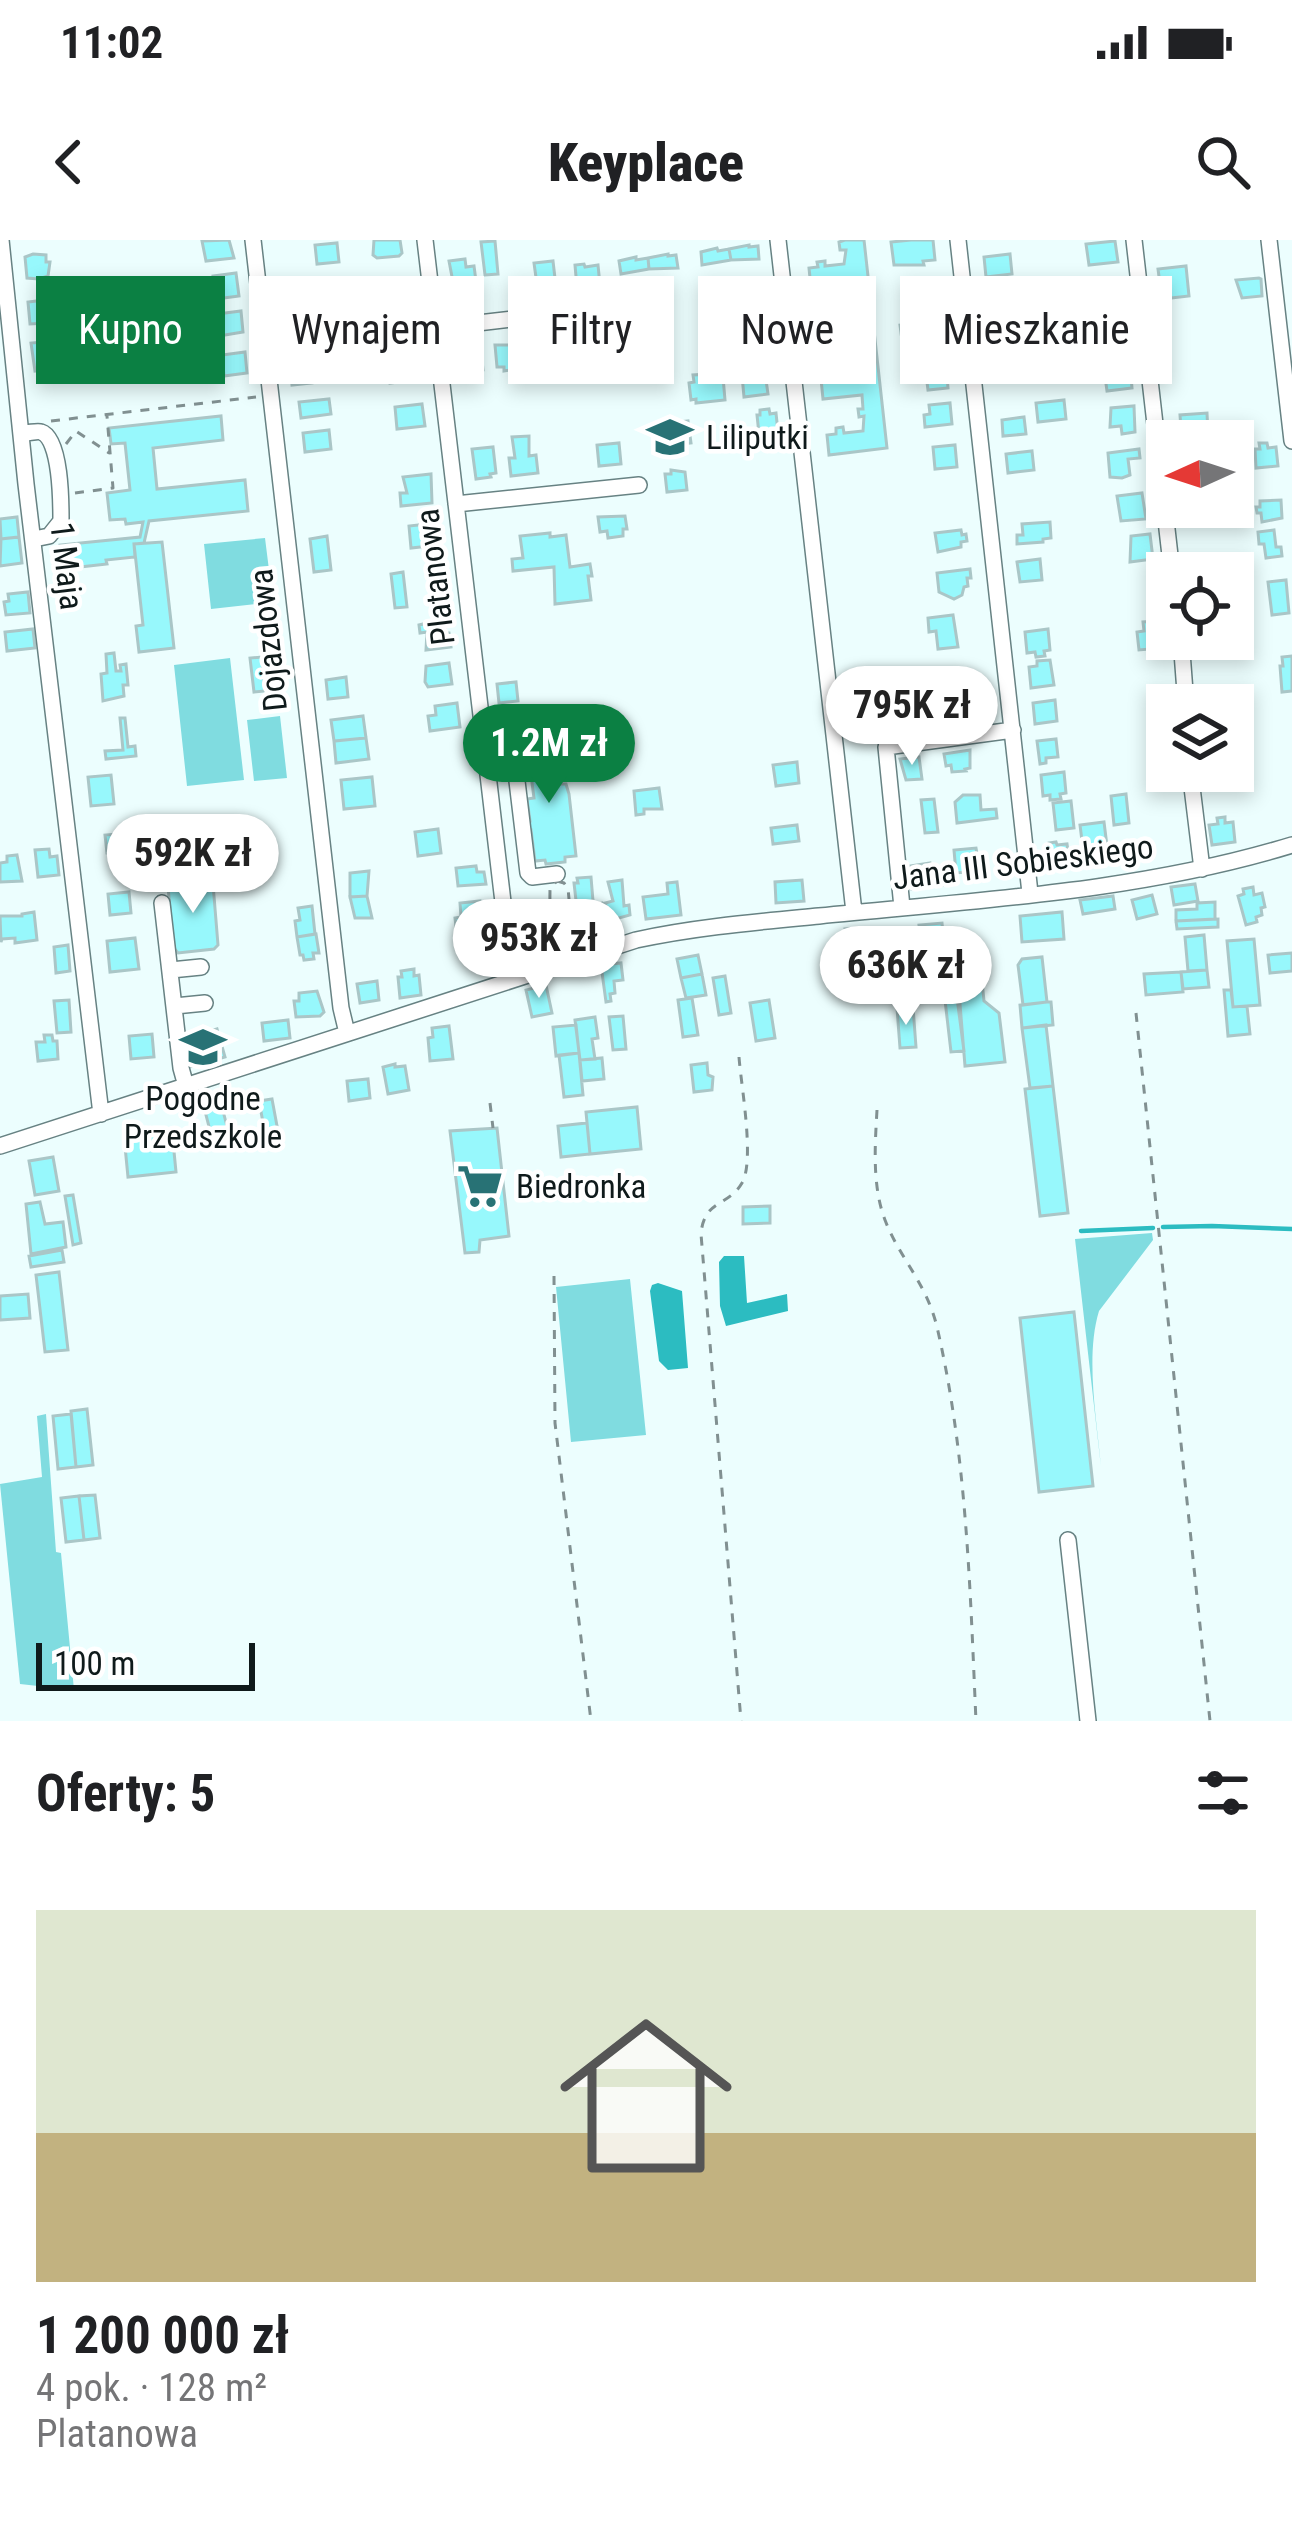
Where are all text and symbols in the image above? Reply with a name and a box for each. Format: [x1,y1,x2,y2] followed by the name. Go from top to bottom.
[60,16,163,69] text: 11:02
[36,129,102,195] icon: back
[1190,129,1256,195] icon: search
[548,131,744,194] text: Keyplace
[36,276,225,384] chip: Kupno
[249,276,484,384] chip: Wynajem
[508,276,674,384] chip: Filtry
[698,276,876,384] chip: Nowe
[900,276,1172,384] chip: Mieszkanie
[645,412,695,462] school or university icon: Liliputki
[706,418,809,457] place label: Liliputki
[1146,420,1254,528] north arrow
[1146,420,1254,792] map controls
[407,507,463,647] street label: Platanowa
[42,520,92,612] street label: 1 Maja
[1146,552,1254,660] button: locate
[241,567,295,713] street label: Dojazdowa
[801,666,1023,768] pin: 795K zł
[853,682,971,728] text: 795K zł
[1146,684,1254,792] button: layers
[438,704,660,806] pin: 1.2M zł
[490,720,608,766] text: 1.2M zł
[82,814,304,916] pin: 592K zł
[890,827,1156,897] street label: Jana III Sobieskiego
[134,830,252,876] text: 592K zł
[428,899,650,1001] pin: 953K zł
[480,915,598,961] text: 953K zł
[795,926,1017,1028] pin: 636K zł
[847,942,965,988] text: 636K zł
[178,1022,228,1072] school or university icon: Pogodne Przedszkole
[124,1079,282,1156] place label: Pogodne Przedszkole
[455,1161,505,1211] supermarket icon: Biedronka
[516,1167,646,1206] place label: Biedronka
[36,1637,255,1690] scale bar
[54,1644,135,1683] text: 100 m
[1190,1760,1256,1826] icon: filters
[36,1764,215,1823] text: Oferty: 5
[538,1988,754,2204] icon: home
[36,2306,289,2365] text: 1 200 000 zł
[36,2365,267,2411] text: 4 pok. · 128 m²
[36,2411,198,2457] text: Platanowa

